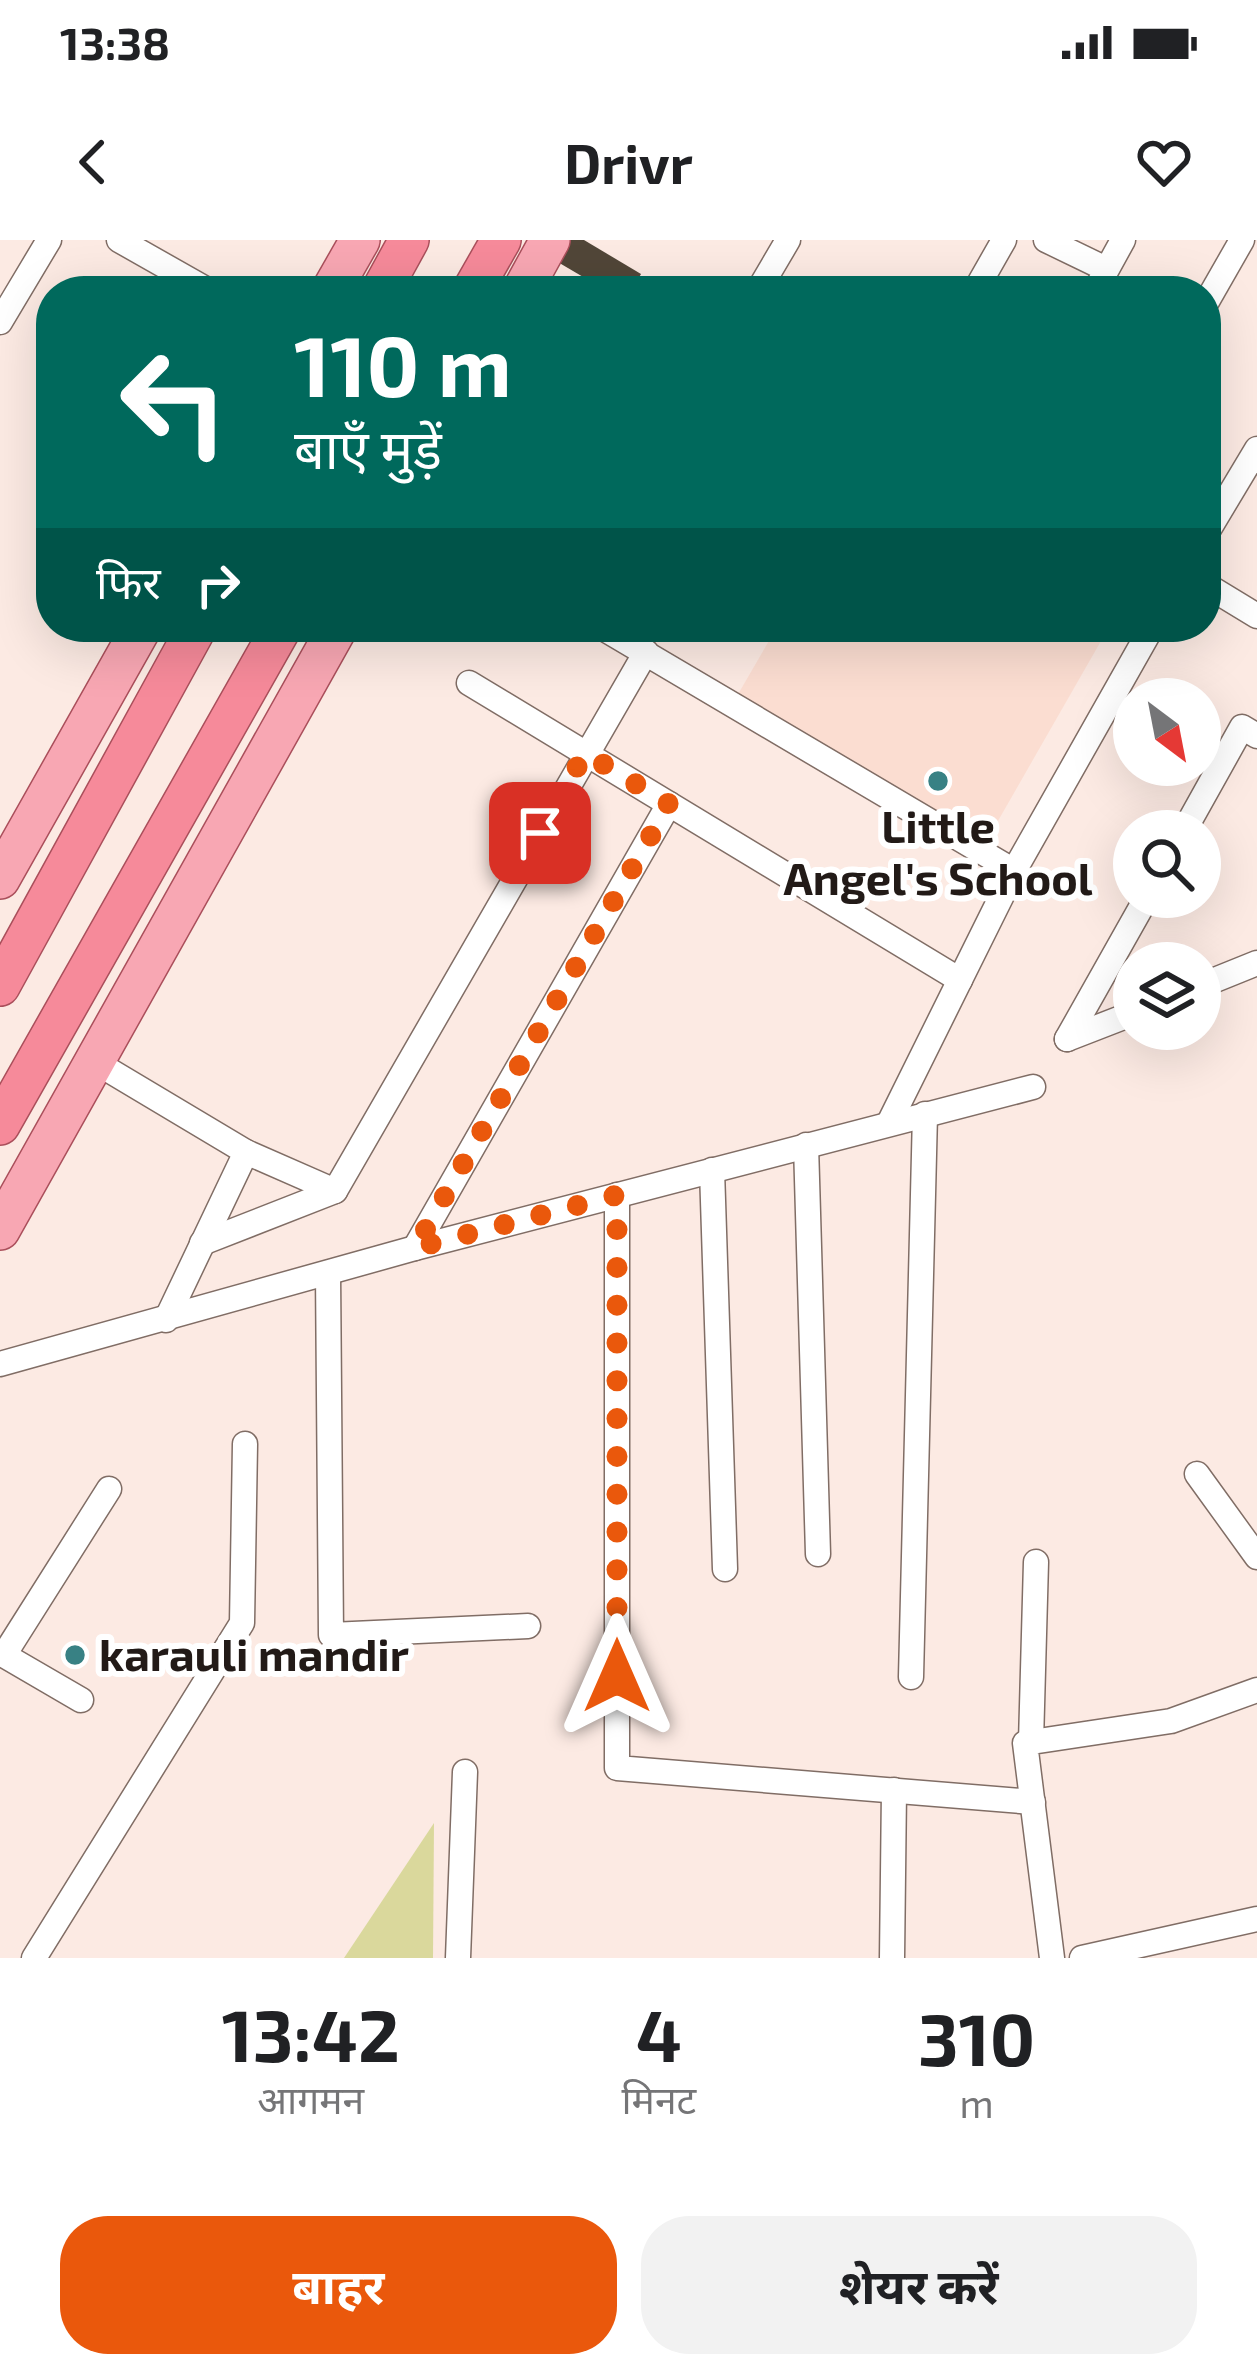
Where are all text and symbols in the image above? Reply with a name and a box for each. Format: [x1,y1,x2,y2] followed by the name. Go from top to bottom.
[60,15,170,69] text: 13:38
[60,129,126,195] icon: back
[1131,129,1197,195] icon: heart
[564,130,693,195] text: Drivr
[294,313,512,414] text: 110 m
[96,324,252,480] icon: left
[294,415,442,480] text: बाएँ मुड़ें
[185,552,251,618] icon: right
[96,554,161,608] text: फिर
[1113,678,1221,786] north arrow
[1113,678,1221,1050] map controls
[925,768,951,794] marker: Little Angel's School
[489,782,591,884] pin
[783,798,1093,904] place label: Little Angel's School
[507,800,573,866] icon: arrive
[1113,810,1221,918] button: search
[1113,942,1221,1050] button: layers
[554,1613,680,1739] position arrow
[99,1626,409,1680] place label: karauli mandir
[62,1642,88,1668] marker: karauli mandir
[222,1990,400,2076] text: 13:42
[636,1990,682,2076] text: 4
[918,1994,1035,2080] text: 310
[257,2075,364,2122] text: आगमन
[622,2075,696,2122] text: मिनट
[960,2079,994,2126] text: m
[60,2216,617,2354] button: बाहर
[641,2216,1197,2354] button: शेयर करें

